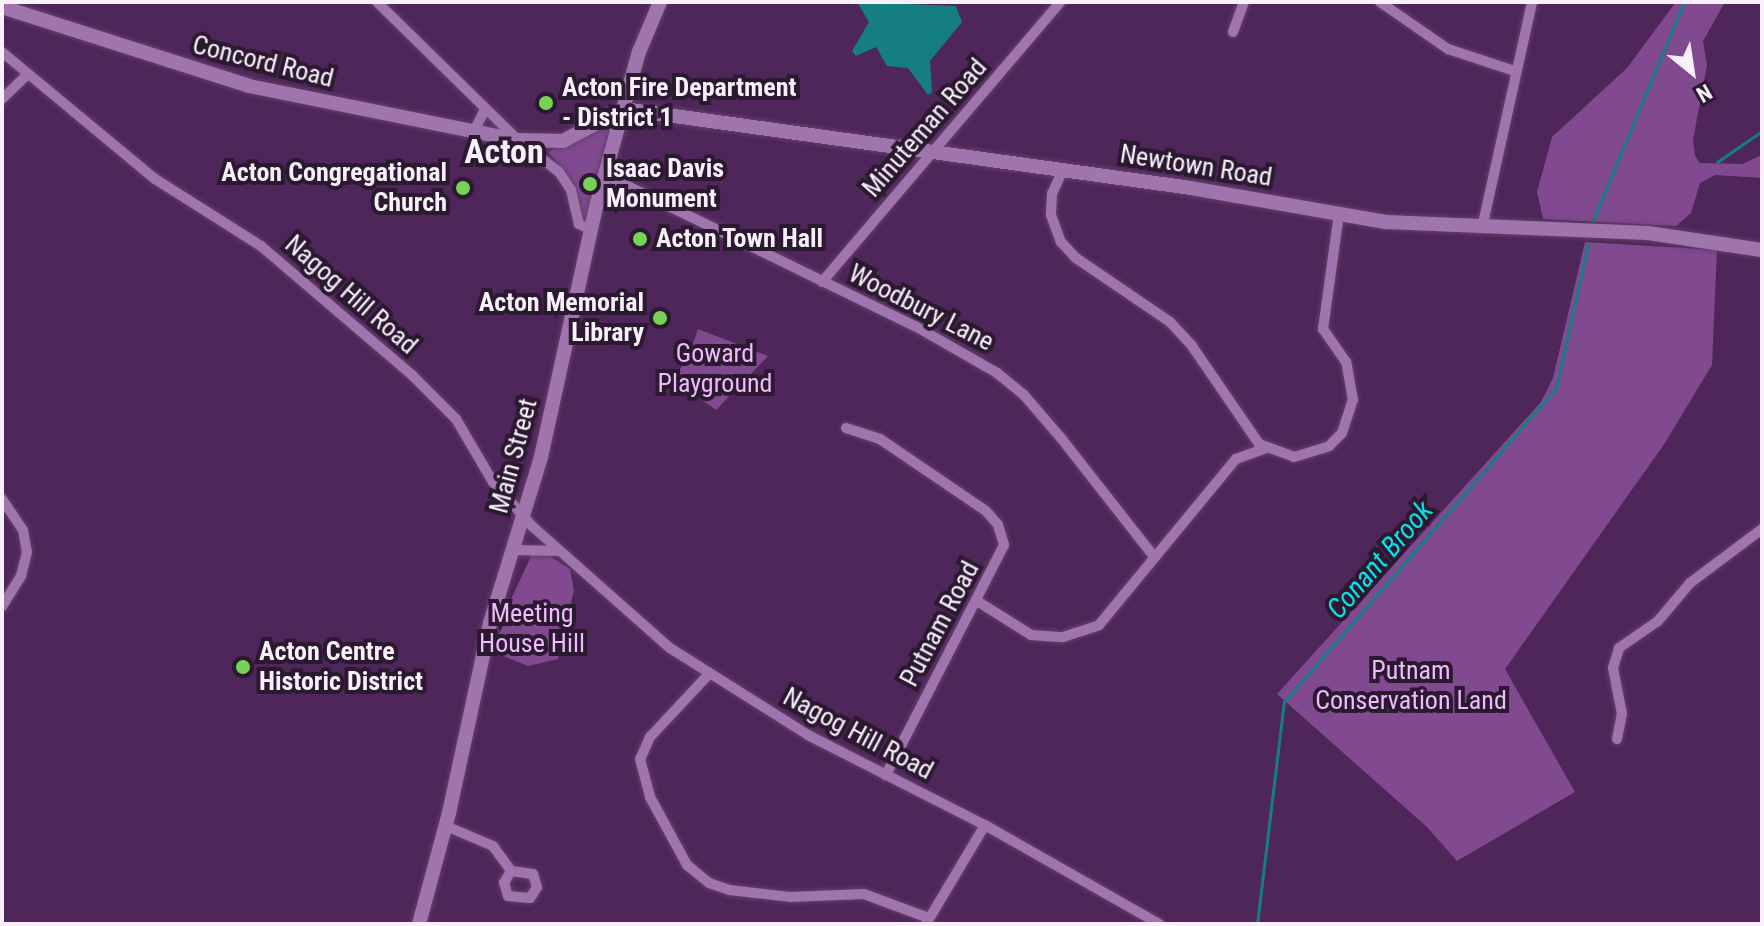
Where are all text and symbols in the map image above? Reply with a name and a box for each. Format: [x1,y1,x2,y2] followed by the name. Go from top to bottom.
[189,29,337,95] street label: Concord Road
[1652,32,1732,112] north arrow
[856,52,994,204] street label: Minuteman Road
[562,72,796,134] place label: Acton Fire Department - District 1
[1692,79,1716,107] text: N
[537,94,555,112] marker: Acton Fire Department - District 1
[464,132,544,172] district label: Acton
[1118,139,1274,193] street label: Newtown Road
[606,153,724,214] place label: Isaac Davis Monument
[221,157,447,218] place label: Acton Congregational Church
[581,175,599,193] marker: Isaac Davis Monument
[454,179,472,197] marker: Acton Congregational Church
[656,223,824,255] place label: Acton Town Hall
[278,229,424,361] street label: Nagog Hill Road
[631,230,649,248] marker: Acton Town Hall
[843,258,999,358] street label: Woodbury Lane
[479,287,644,348] place label: Acton Memorial Library
[651,309,669,327] marker: Acton Memorial Library
[658,338,772,400] park label: Goward Playground
[484,395,544,517] street label: Main Street
[1320,494,1440,626] water label: Conant Brook
[894,556,986,692] street label: Putnam Road
[479,598,585,660] park label: Meeting House Hill
[259,636,423,698] place label: Acton Centre Historic District
[1315,655,1507,716] park label: Putnam Conservation Land
[234,658,252,676] marker: Acton Centre Historic District
[778,681,938,787] street label: Nagog Hill Road

